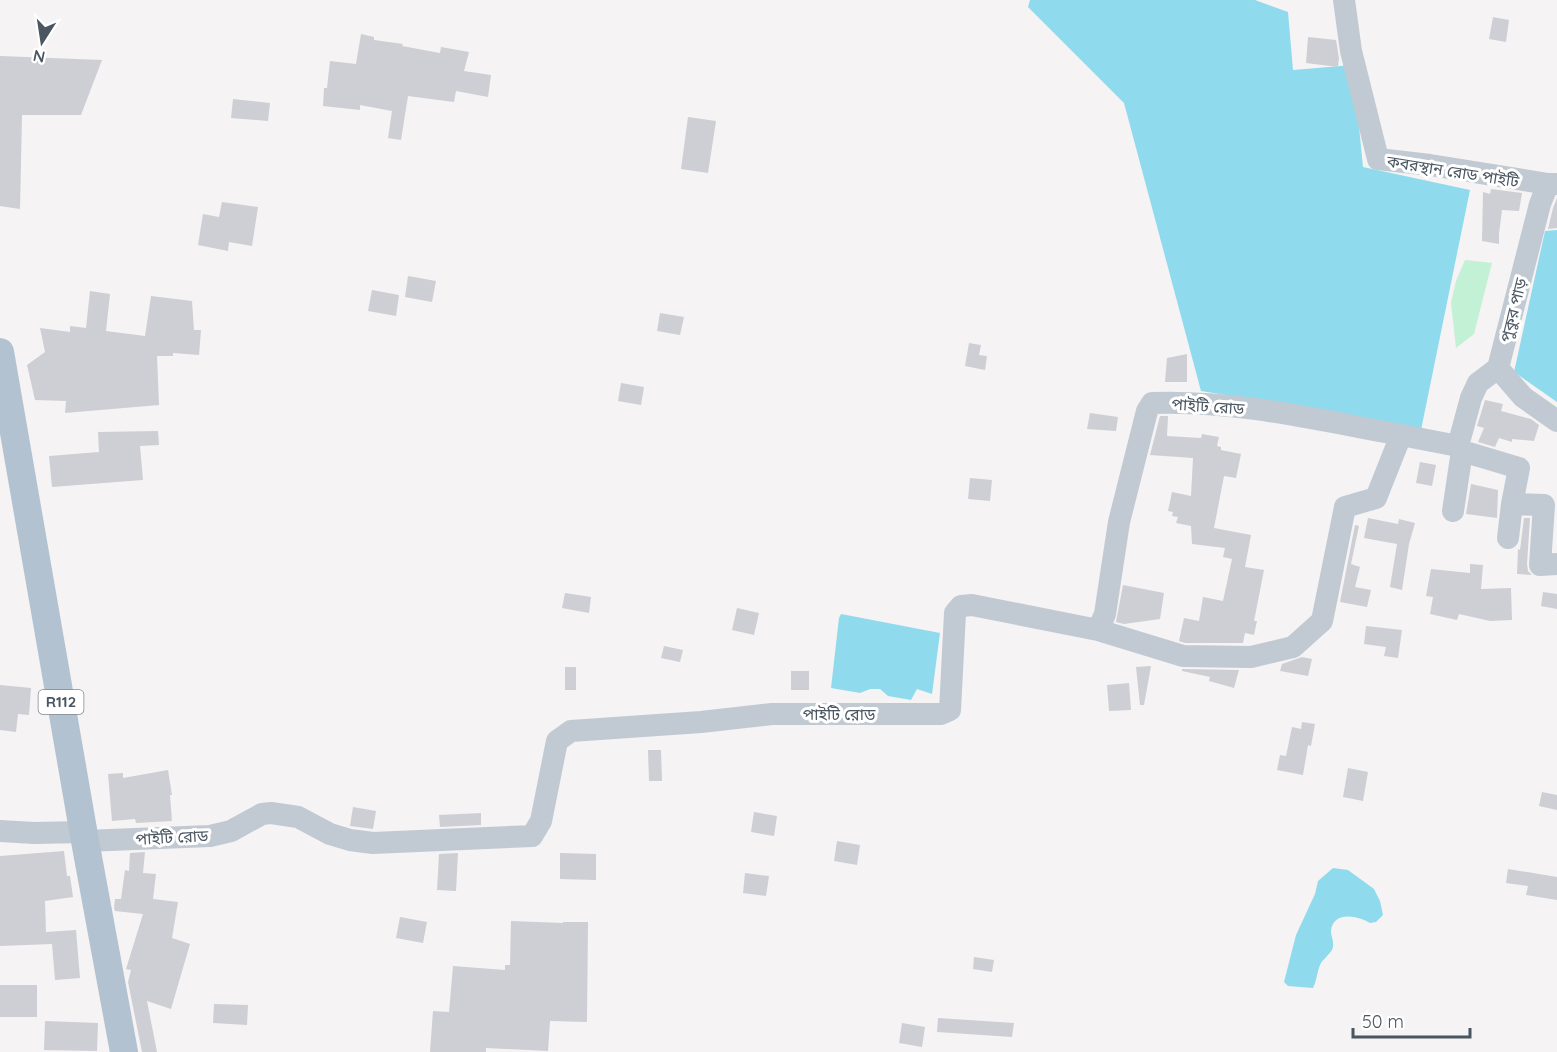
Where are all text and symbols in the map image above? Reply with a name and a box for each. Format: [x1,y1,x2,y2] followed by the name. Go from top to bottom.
[12,12,72,72] north arrow
[31,46,47,68] text: N
[1384,151,1521,192] street label: কবরস্থান রোড পাইটি
[1495,275,1531,344] street label: পুকুর পাড়
[1171,393,1246,419] street label: পাইটি রোড
[38,690,84,714] road number: R112
[803,704,876,724] street label: পাইটি রোড
[135,825,209,849] street label: পাইটি রোড
[1353,1001,1470,1039] scale bar
[1362,1010,1404,1033] text: 50 m

